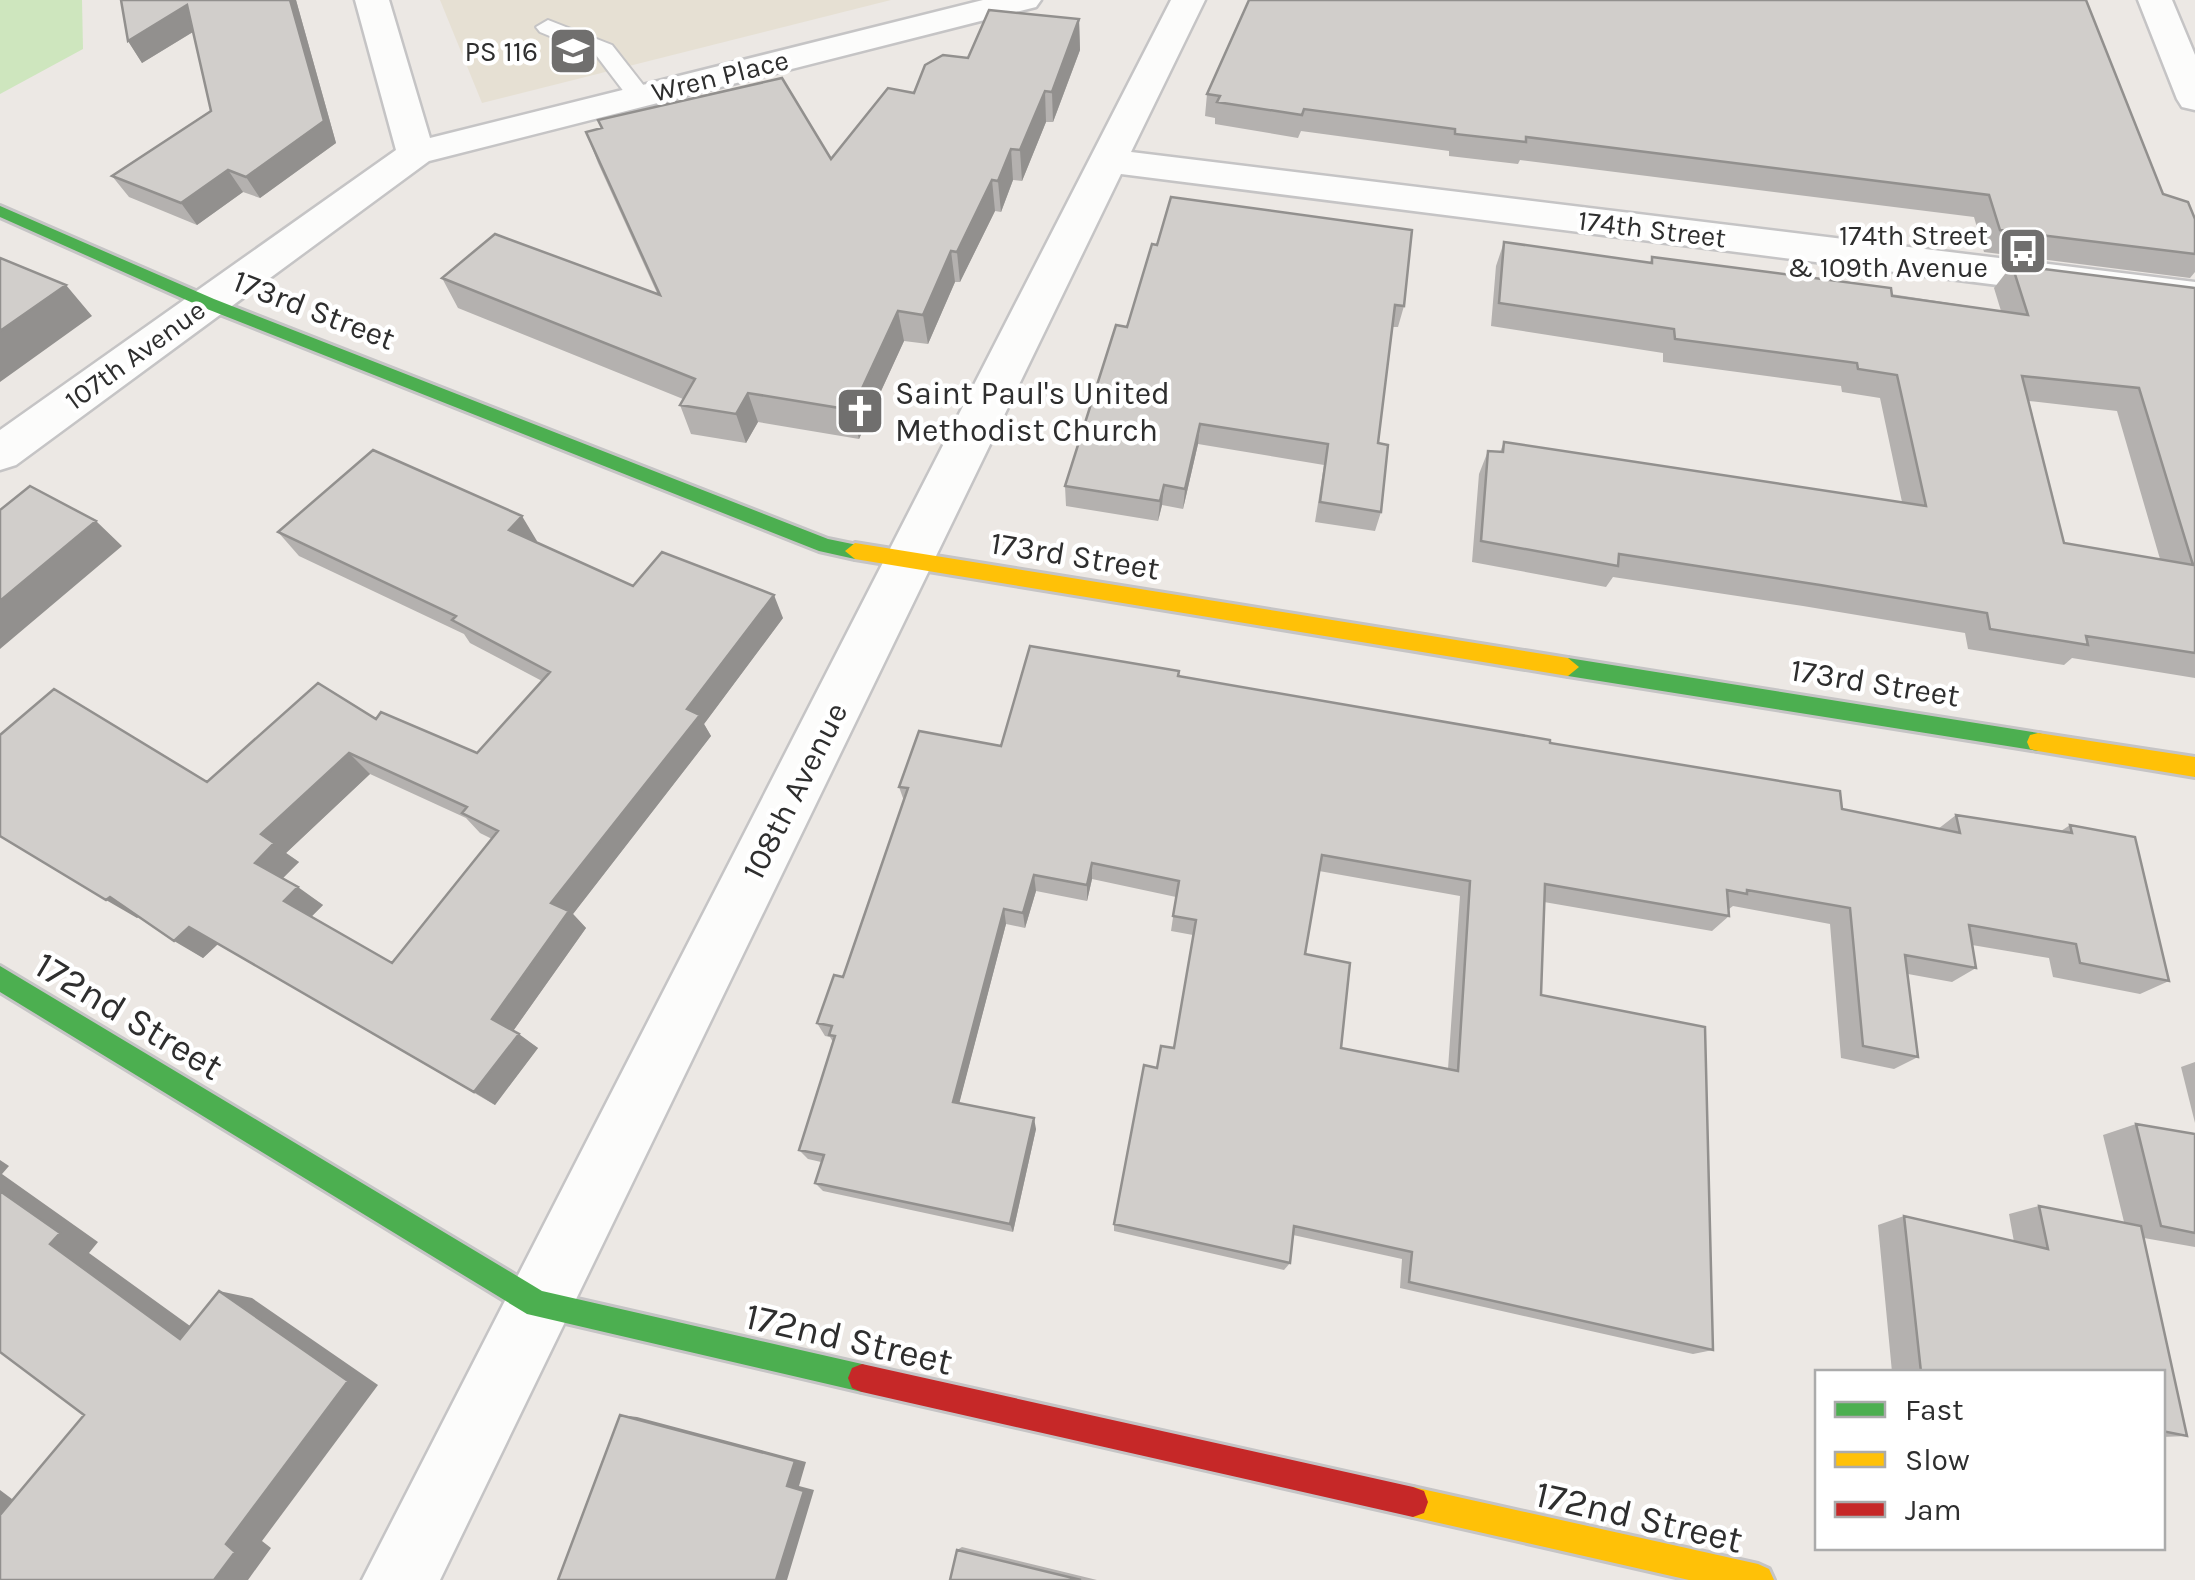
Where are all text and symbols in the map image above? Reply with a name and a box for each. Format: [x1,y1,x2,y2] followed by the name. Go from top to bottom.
[547,25,599,77] school or university icon: PS 116
[464,35,538,68] place label: PS 116
[648,43,792,109] street label: Wren Place
[1576,204,1728,254] street label: 174th Street
[1787,219,1988,284] place label: 174th Street & 109th Avenue
[1997,225,2049,277] bus stop icon: 174th Street & 109th Avenue
[228,262,400,358] street label: 173rd Street
[58,293,212,417] street label: 107th Avenue
[895,375,1170,449] place label: Saint Paul's United Methodist Church
[834,385,886,437] church icon: Saint Paul's United Methodist Church
[988,524,1162,588] street label: 173rd Street
[1788,651,1962,715] street label: 173rd Street
[735,696,855,886] street label: 108th Avenue
[27,942,231,1090] street label: 172nd Street
[741,1293,957,1385] street label: 172nd Street
[1815,1370,2165,1550] legend
[1905,1392,1964,1428] text: Fast
[1905,1442,1970,1478] text: Slow
[1531,1471,1747,1563] street label: 172nd Street
[1905,1492,1962,1528] text: Jam

